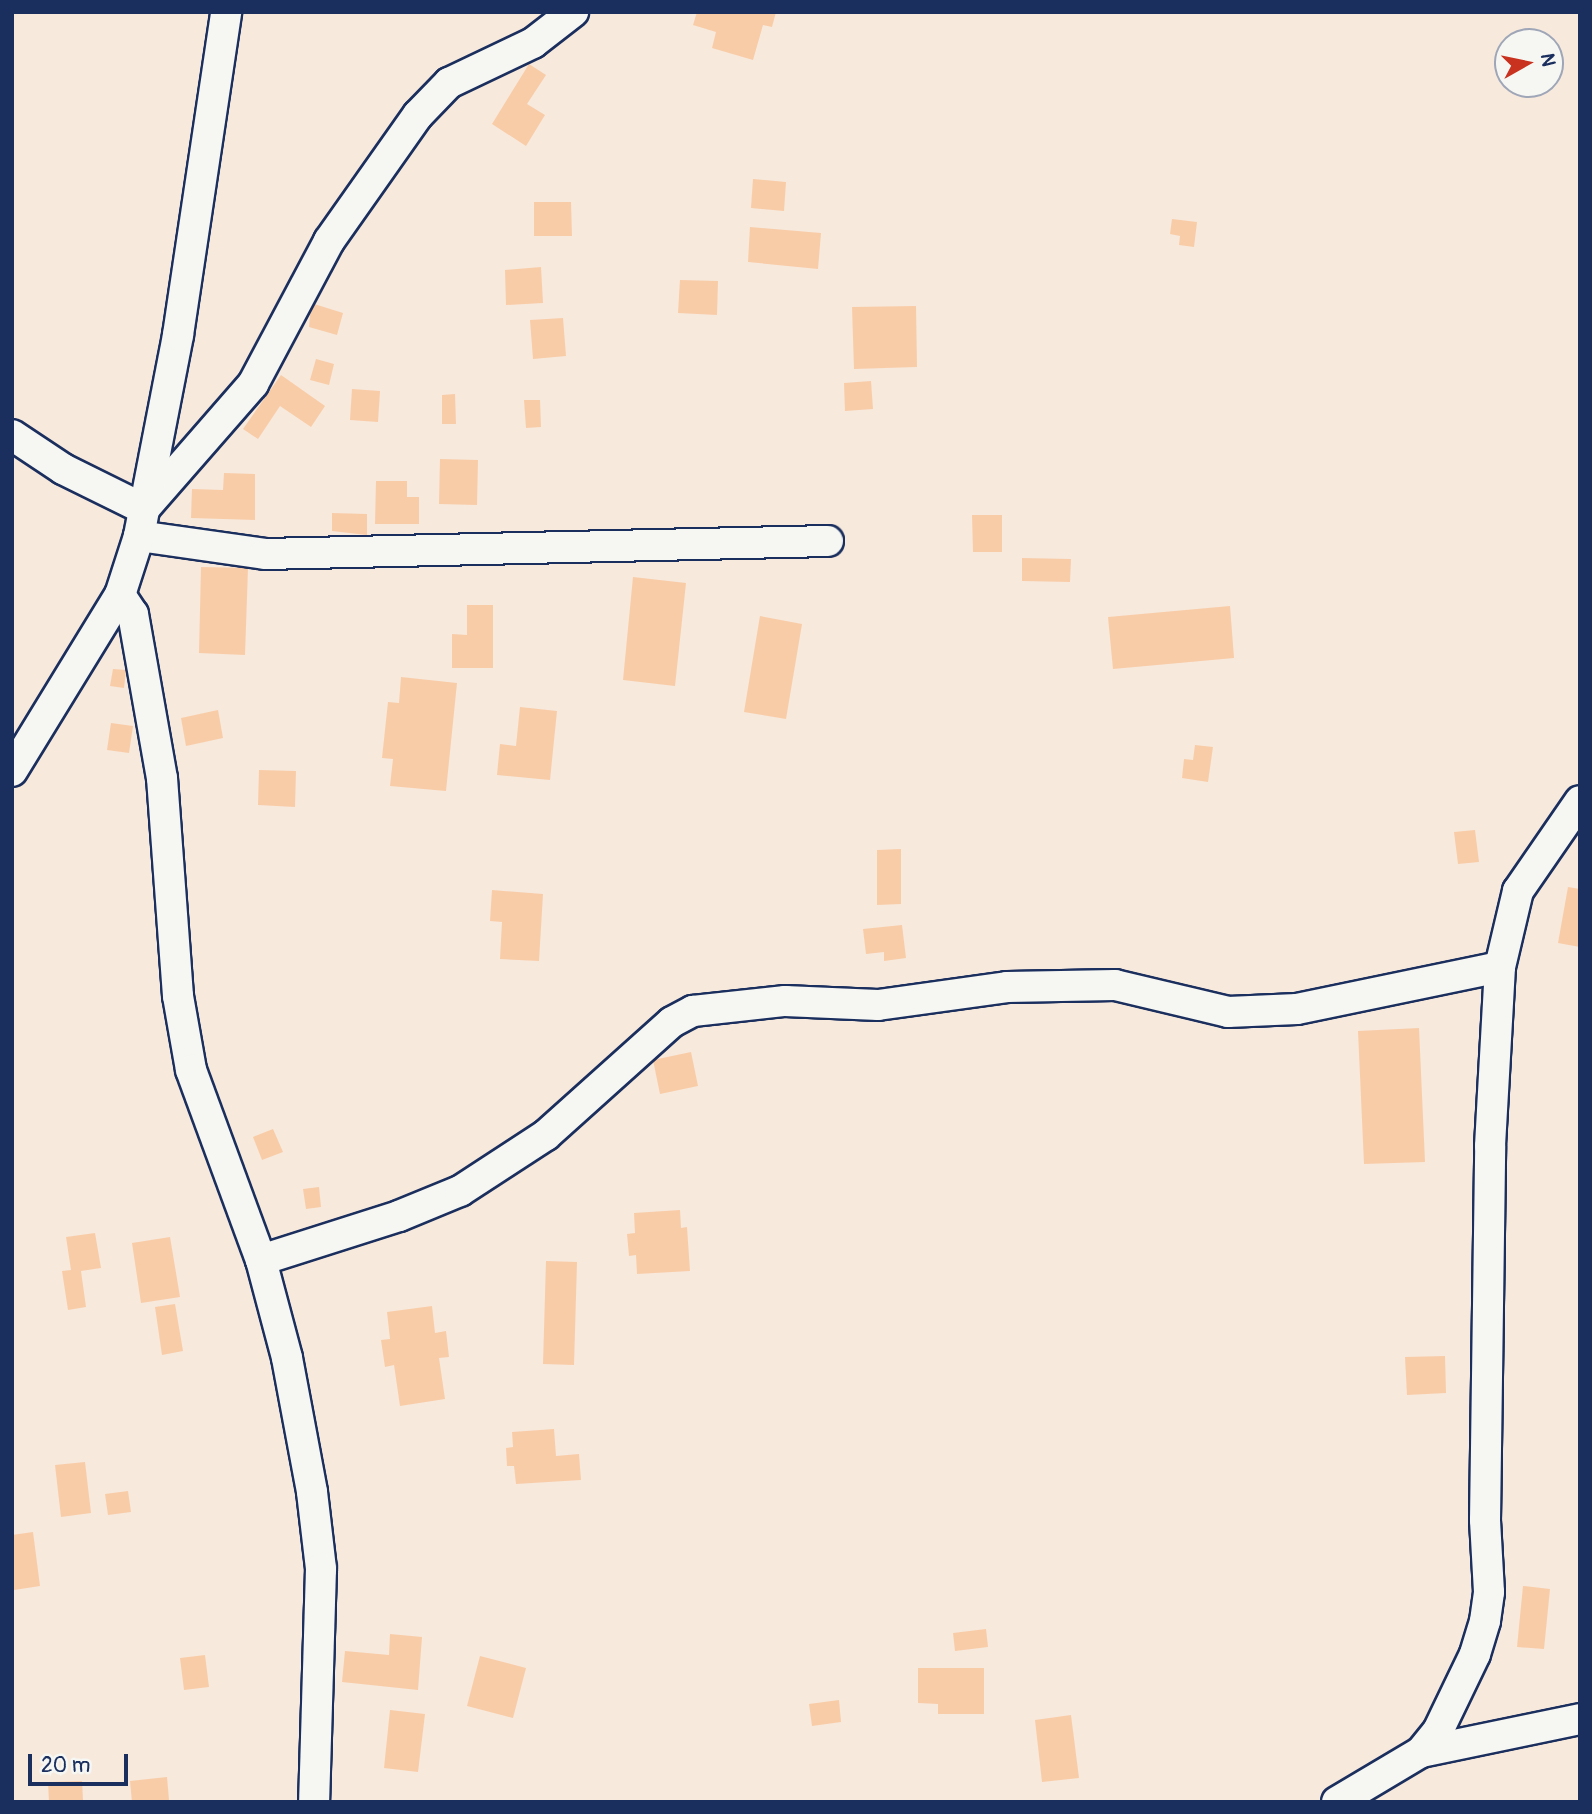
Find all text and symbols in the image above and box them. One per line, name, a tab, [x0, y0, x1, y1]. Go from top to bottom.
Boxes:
north arrow	[1494, 28, 1564, 98]
text: N	[1535, 52, 1561, 68]
scale bar	[32, 1741, 131, 1785]
text: 20 m	[41, 1752, 90, 1779]

